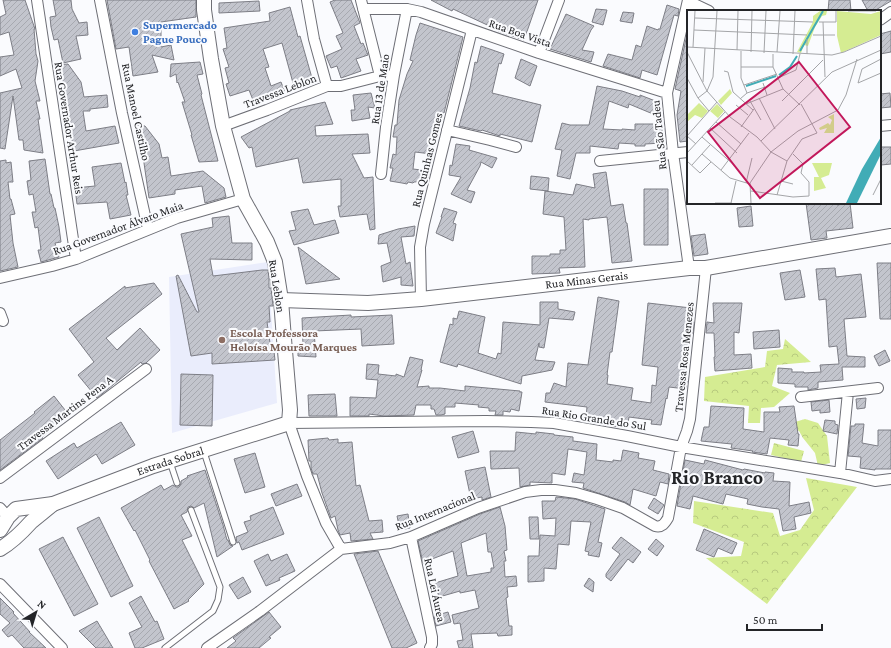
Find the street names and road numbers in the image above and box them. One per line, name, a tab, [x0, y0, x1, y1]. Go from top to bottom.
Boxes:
street label: Rua Boa Vista	[487, 16, 553, 50]
street label: Rua 13 de Maio	[368, 53, 392, 125]
street label: Rua Governador Arthur Reis	[52, 61, 86, 196]
street label: Rua Manoel Castilho	[119, 62, 153, 162]
street label: Travessa Leblon	[242, 70, 319, 111]
street label: Rua São Tadeu	[648, 99, 670, 170]
street label: Rua Quinhas Gomes	[408, 111, 446, 209]
street label: Rua Governador Álvaro Maia	[51, 198, 185, 258]
street label: Rua Leblon	[266, 258, 288, 314]
street label: Rua Minas Gerais	[545, 268, 629, 292]
street label: Travessa Rosa Menezes	[671, 301, 697, 413]
street label: Travessa Martins Pena A	[14, 372, 116, 454]
street label: Rua Rio Grande do Sul	[541, 403, 647, 433]
street label: Estrada Sobral	[135, 443, 205, 478]
street label: Rua Internacional	[393, 489, 477, 533]
street label: Rua Lei Áurea	[421, 557, 449, 624]

